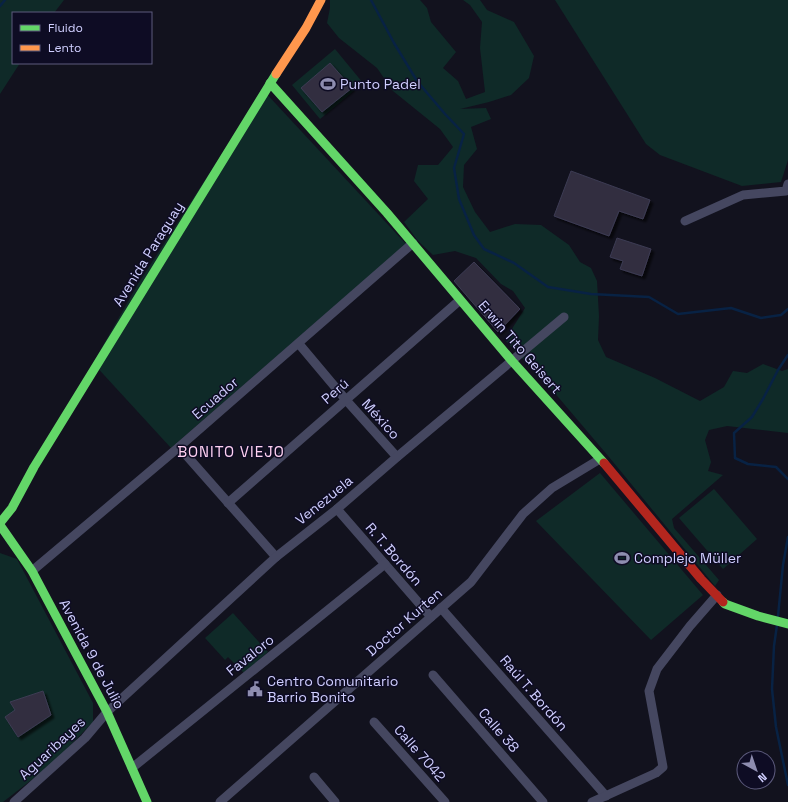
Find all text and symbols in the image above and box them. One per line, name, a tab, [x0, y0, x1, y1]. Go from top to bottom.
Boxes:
legend	[12, 12, 152, 64]
text: Fluido	[48, 20, 83, 36]
text: Lento	[48, 40, 82, 56]
sports icon: Punto Padel	[319, 75, 337, 93]
place label: Punto Padel	[340, 75, 421, 93]
street label: Avenida Paraguay	[109, 198, 187, 310]
street label: Erwin Tito Geisert	[475, 297, 565, 397]
street label: Ecuador	[188, 373, 242, 423]
street label: Perú	[318, 374, 352, 408]
street label: México	[358, 395, 404, 443]
district label: BONITO VIEJO	[177, 442, 285, 461]
street label: Venezuela	[292, 471, 356, 529]
street label: R. T. Bordón	[362, 519, 426, 589]
sports icon: Complejo Müller	[613, 549, 631, 567]
place label: Complejo Müller	[634, 549, 741, 567]
street label: Doctor Kurten	[362, 584, 446, 660]
street label: Avenida 9 de Julio	[55, 596, 129, 712]
street label: Favaloro	[222, 630, 278, 680]
street label: Raúl T. Bordón	[496, 651, 572, 735]
place label: Centro Comunitario Barrio Bonito	[267, 672, 398, 706]
public building icon: Centro Comunitario Barrio Bonito	[246, 680, 264, 698]
street label: Calle 38	[475, 704, 523, 756]
street label: Aguaribayes	[15, 713, 89, 783]
street label: Calle 7042	[390, 721, 450, 785]
north arrow	[736, 750, 776, 790]
text: N	[755, 770, 770, 785]

